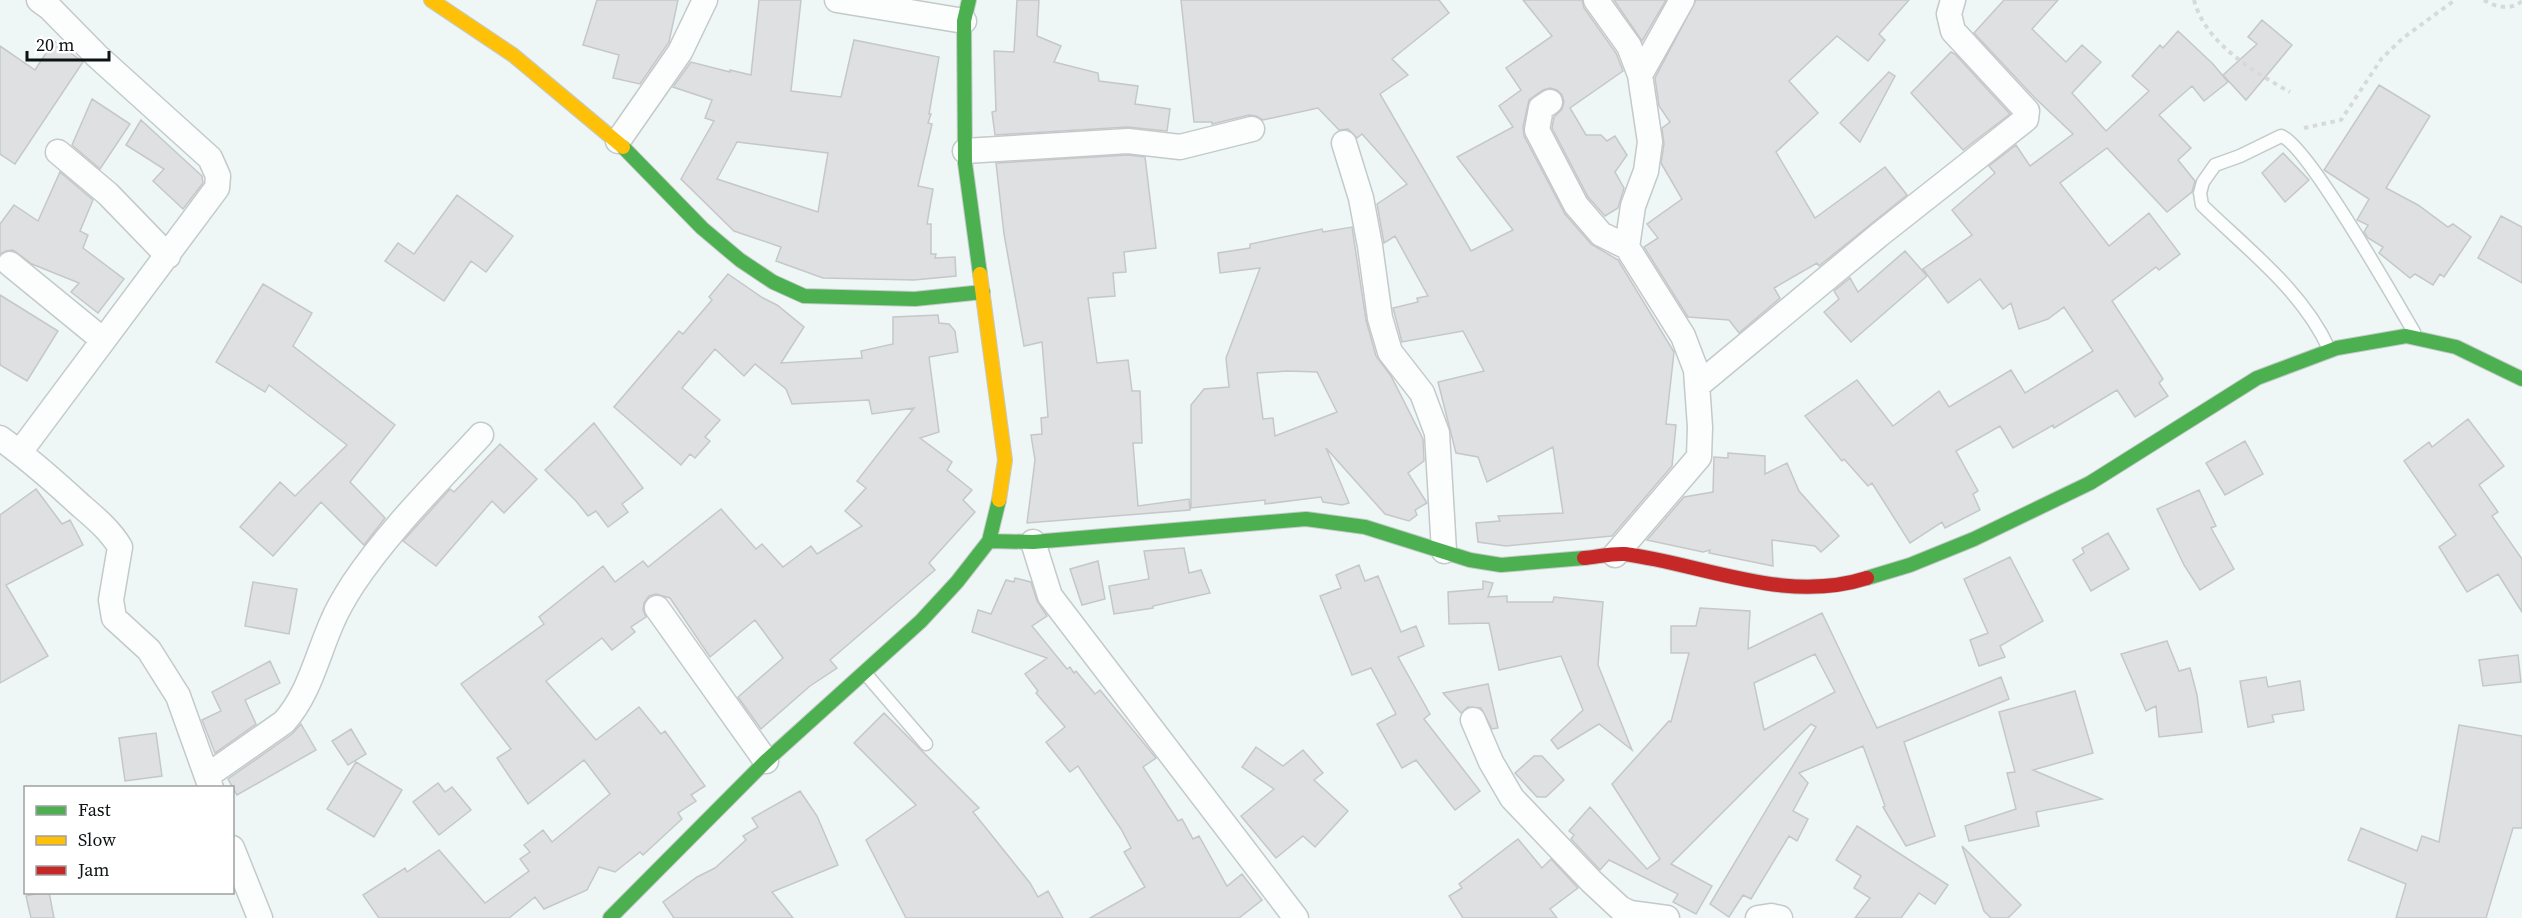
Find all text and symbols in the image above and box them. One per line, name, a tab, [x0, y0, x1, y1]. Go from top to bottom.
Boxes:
scale bar	[27, 24, 110, 62]
text: 20 m	[36, 32, 74, 57]
legend	[24, 786, 234, 894]
text: Fast	[78, 797, 111, 822]
text: Slow	[78, 827, 116, 852]
text: Jam	[77, 857, 110, 882]

